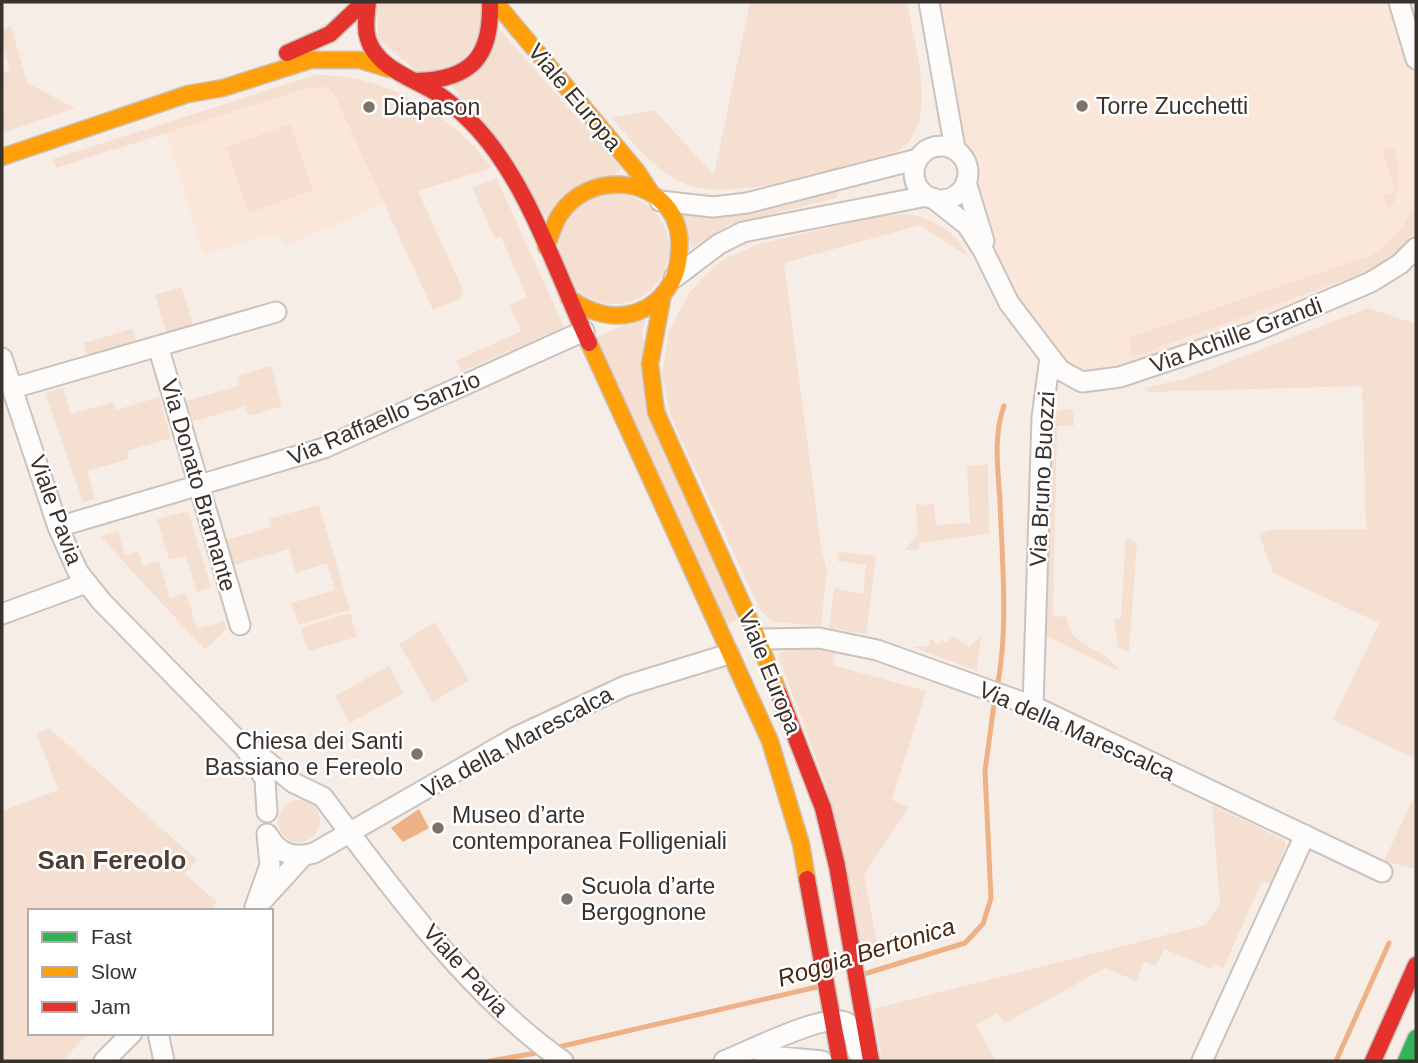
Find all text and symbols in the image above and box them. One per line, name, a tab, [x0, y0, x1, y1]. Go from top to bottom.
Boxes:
street label: Viale Europa	[523, 38, 627, 156]
place label: Torre Zucchetti	[1096, 93, 1248, 119]
place label: Diapason	[383, 94, 480, 120]
marker: Torre Zucchetti	[1074, 98, 1090, 114]
marker: Diapason	[361, 99, 377, 115]
street label: Via Achille Grandi	[1146, 292, 1326, 378]
street label: Via Raffaello Sanzio	[284, 366, 484, 470]
street label: Via Donato Bramante	[156, 376, 242, 594]
street label: Via Bruno Buozzi	[1024, 390, 1060, 568]
street label: Viale Pavia	[24, 452, 88, 569]
street label: Viale Europa	[733, 606, 807, 738]
street label: Via della Marescalca	[975, 676, 1179, 786]
street label: Via della Marescalca	[417, 681, 617, 803]
place label: Chiesa dei Santi Bassiano e Fereolo	[205, 728, 403, 780]
marker: Chiesa dei Santi Bassiano e Fereolo	[409, 746, 425, 762]
place label: Museo d’arte contemporanea Folligeniali	[452, 802, 727, 854]
marker: Museo d’arte contemporanea Folligeniali	[430, 820, 446, 836]
district label: San Fereolo	[38, 845, 186, 875]
place label: Scuola d’arte Bergognone	[581, 873, 715, 925]
marker: Scuola d’arte Bergognone	[559, 891, 575, 907]
legend	[28, 909, 273, 1035]
water label: Roggia Bertonica	[774, 912, 958, 992]
street label: Viale Pavia	[418, 919, 514, 1021]
text: Fast	[91, 925, 132, 948]
text: Slow	[91, 960, 137, 983]
text: Jam	[91, 995, 131, 1018]

